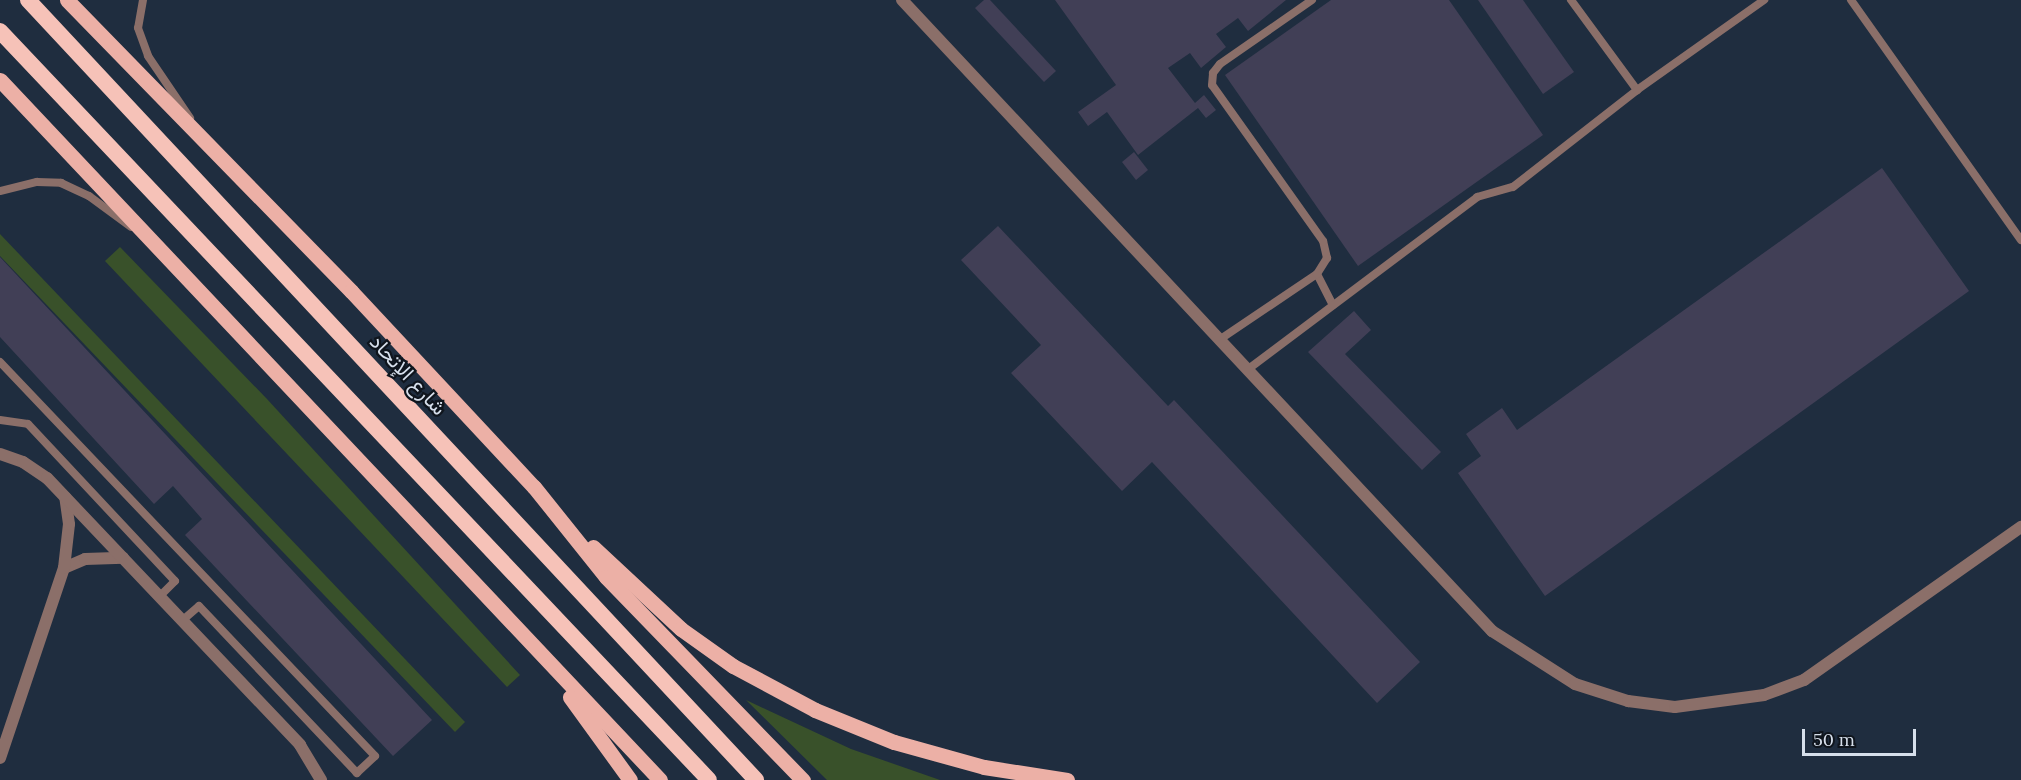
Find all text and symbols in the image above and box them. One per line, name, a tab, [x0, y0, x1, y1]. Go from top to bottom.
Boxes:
street label: شارع الإتحاد	[364, 330, 452, 420]
scale bar	[1805, 717, 1919, 755]
text: 50 m	[1813, 728, 1855, 751]

